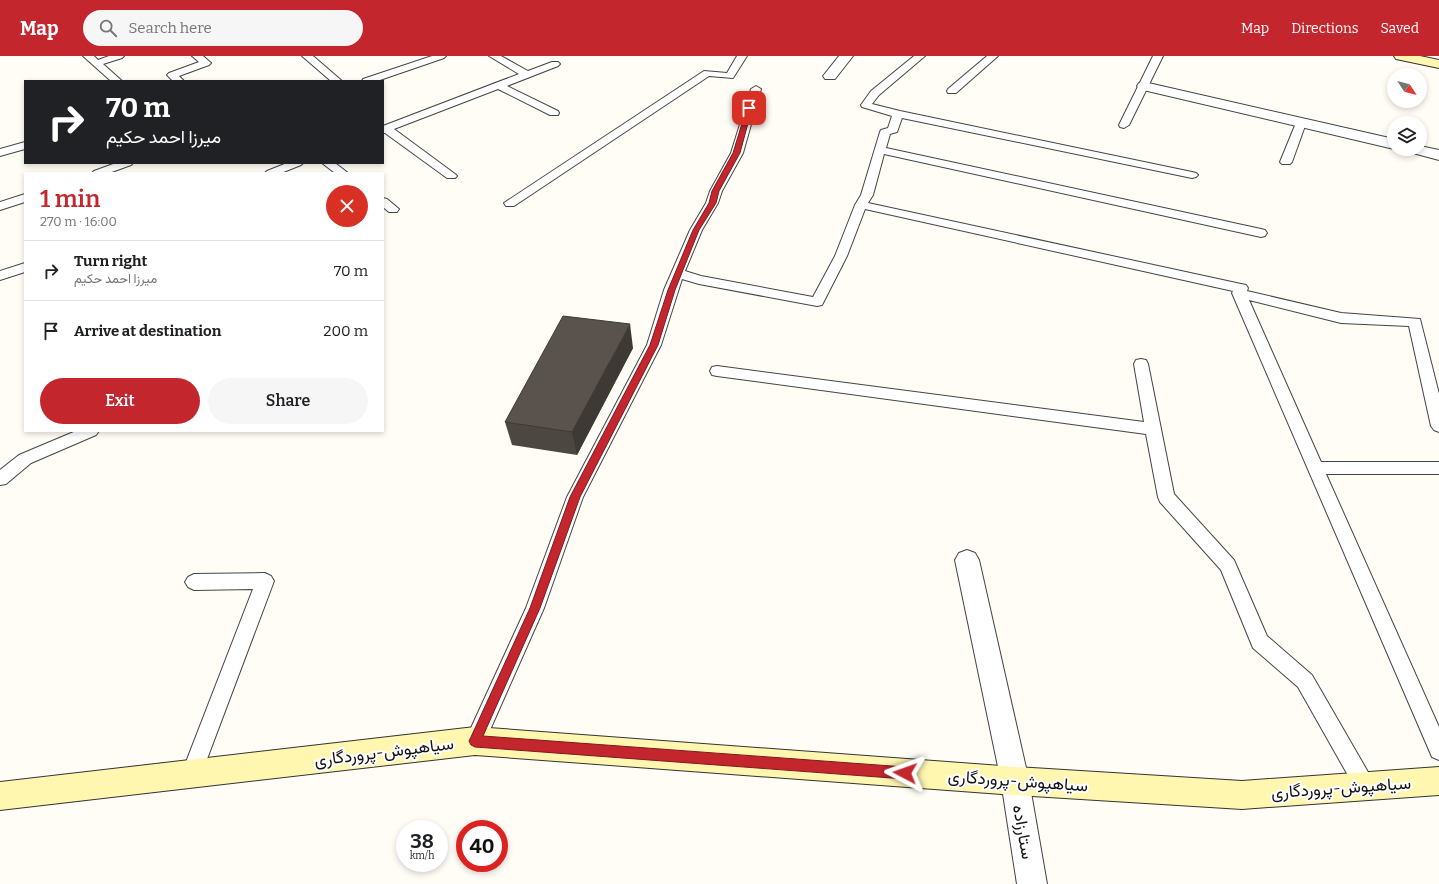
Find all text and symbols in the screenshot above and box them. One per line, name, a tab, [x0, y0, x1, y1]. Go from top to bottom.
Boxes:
search box	[83, 10, 363, 46]
text: Map	[20, 17, 59, 40]
icon: search	[97, 17, 119, 39]
text: Search here	[129, 19, 212, 37]
text: Map	[1241, 20, 1269, 37]
text: Directions	[1291, 20, 1359, 37]
text: Saved	[1381, 20, 1419, 37]
north arrow	[1387, 68, 1427, 108]
map controls	[1387, 68, 1427, 156]
text: 70 m	[106, 91, 170, 124]
pin	[732, 91, 766, 125]
icon: right	[40, 96, 92, 148]
icon: arrive	[738, 97, 760, 119]
button: layers	[1387, 116, 1427, 156]
text: میرزا احمد حکیم	[106, 126, 221, 148]
text: 1 min	[40, 185, 100, 213]
button: close	[326, 185, 368, 227]
text: 270 m · 16:00	[40, 214, 117, 229]
text: Turn right	[74, 252, 147, 270]
icon: right	[40, 260, 62, 282]
text: 70 m	[334, 262, 368, 280]
text: میرزا احمد حکیم	[74, 271, 157, 286]
icon: arrive	[40, 320, 62, 342]
text: Arrive at destination	[74, 322, 221, 340]
text: 200 m	[323, 322, 368, 340]
button: Exit	[40, 378, 200, 424]
button: Share	[208, 378, 368, 424]
street label: سیاهپوش-پروردگاری	[313, 733, 455, 772]
position arrow	[884, 752, 926, 794]
street label: سیاهپوش-پروردگاری	[947, 766, 1089, 797]
street label: سیاهپوش-پروردگاری	[1270, 773, 1412, 804]
street label: ستارزاده	[1008, 803, 1038, 861]
speed limit sign: 40	[456, 820, 508, 872]
text: 38	[410, 829, 434, 853]
text: km/h	[410, 850, 434, 862]

